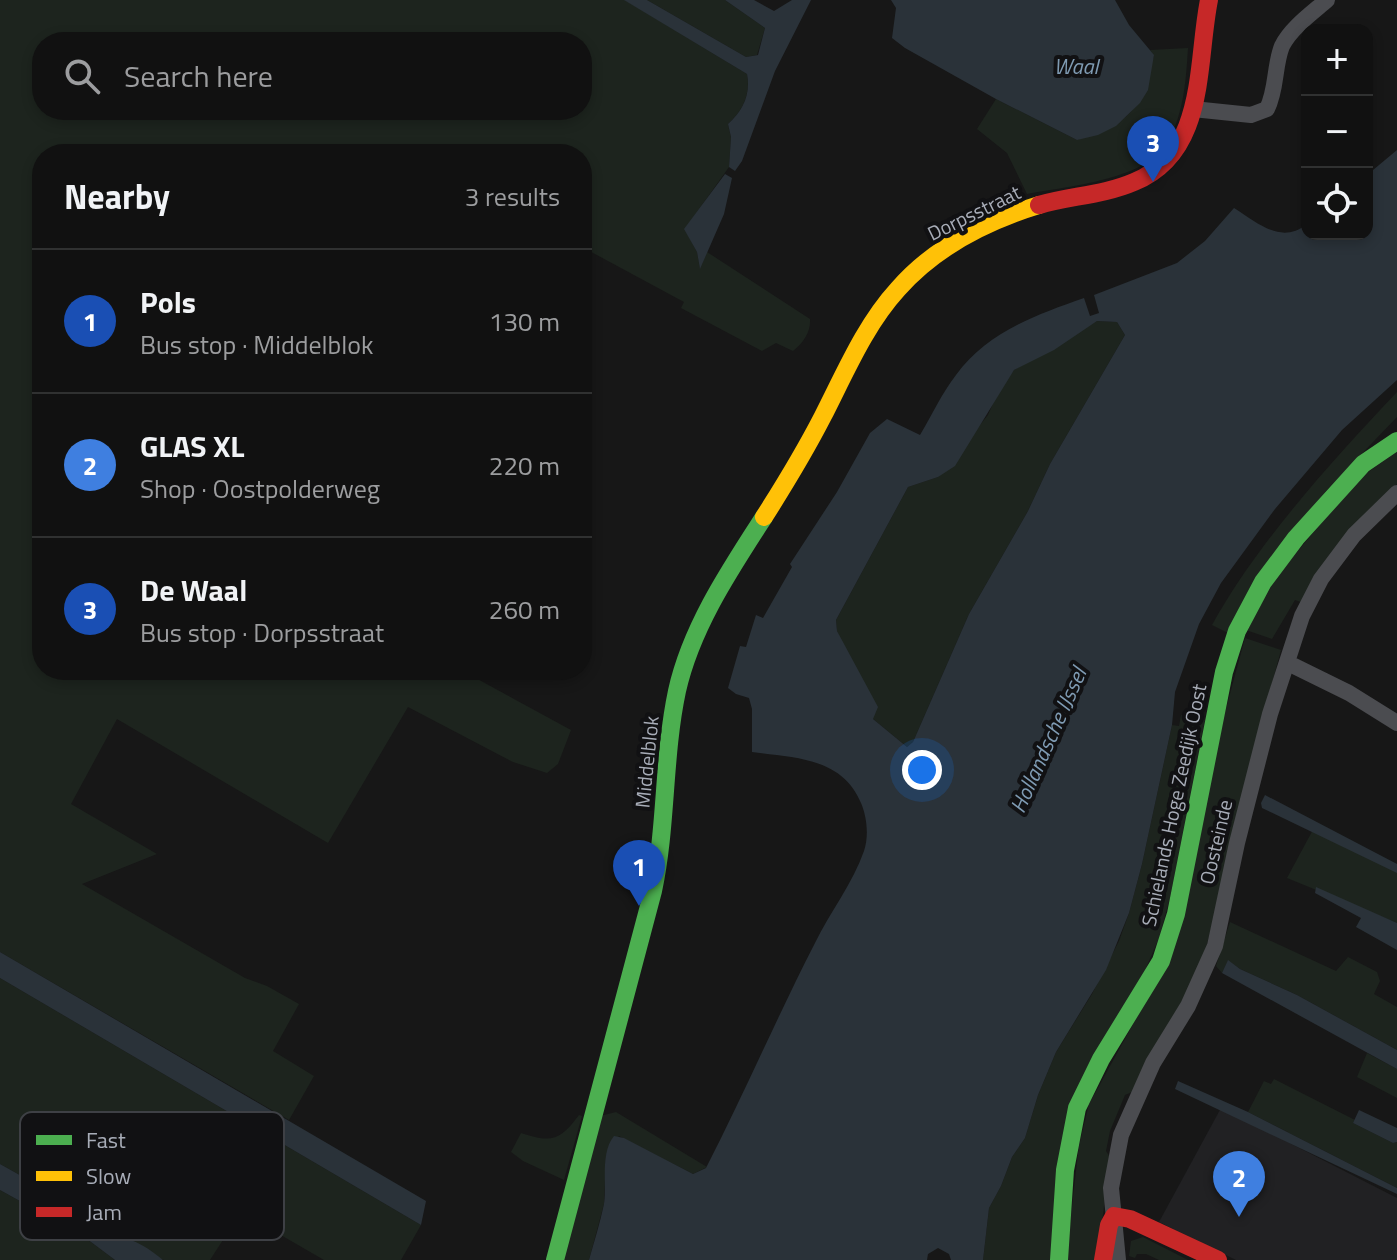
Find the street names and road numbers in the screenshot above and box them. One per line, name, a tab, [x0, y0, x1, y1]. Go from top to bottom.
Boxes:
street label: Dorpsstraat	[922, 177, 1026, 249]
street label: Schielands Hoge Zeedijk Oost	[1133, 681, 1214, 929]
street label: Middelblok	[626, 714, 667, 809]
street label: Oosteinde	[1191, 797, 1240, 887]

